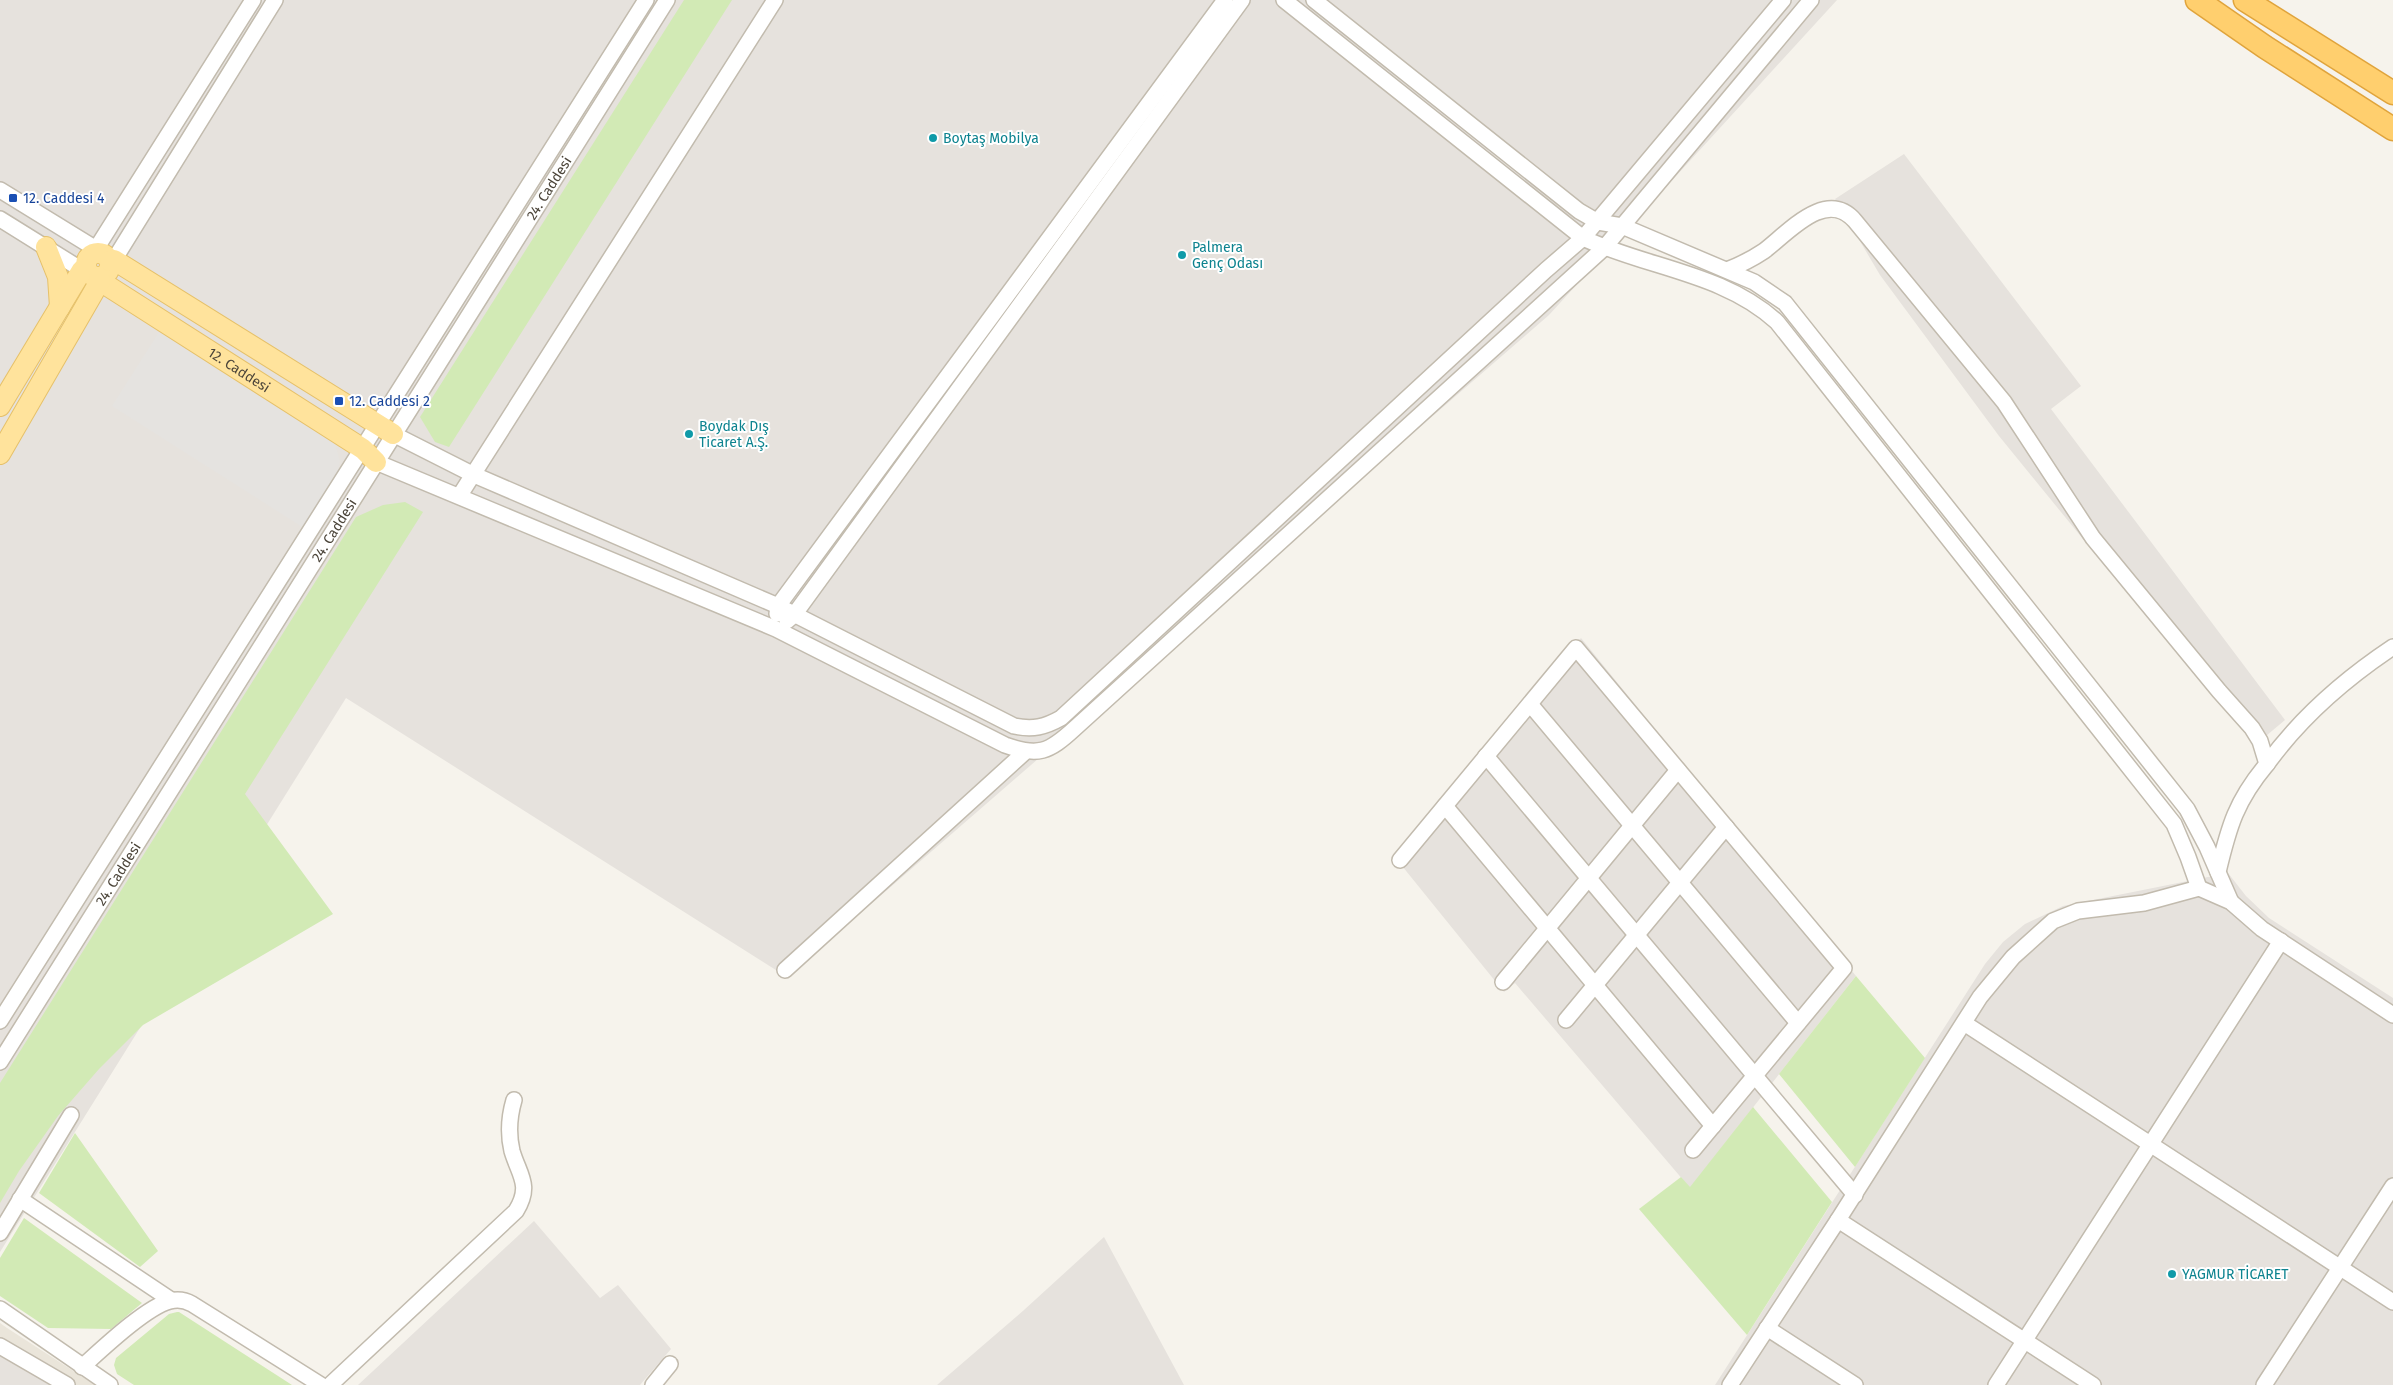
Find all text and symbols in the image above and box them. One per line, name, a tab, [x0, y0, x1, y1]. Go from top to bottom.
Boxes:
place label: Boytaş Mobilya	[943, 130, 1039, 147]
marker: Boytaş Mobilya	[927, 132, 939, 144]
street label: 24. Caddesi	[523, 153, 575, 223]
place label: 12. Caddesi 4	[23, 190, 105, 207]
marker: 12. Caddesi 4	[7, 192, 19, 204]
place label: Palmera Genç Odası	[1192, 239, 1263, 272]
marker: Palmera Genç Odası	[1176, 249, 1188, 261]
street label: 12. Caddesi	[205, 344, 273, 396]
place label: 12. Caddesi 2	[349, 393, 430, 410]
marker: 12. Caddesi 2	[333, 395, 345, 407]
place label: Boydak Dış Ticaret A.Ş.	[699, 418, 769, 451]
marker: Boydak Dış Ticaret A.Ş.	[683, 428, 695, 440]
street label: 24. Caddesi	[308, 495, 360, 565]
street label: 24. Caddesi	[92, 839, 144, 909]
place label: YAGMUR TİCARET	[2182, 1265, 2289, 1283]
marker: YAGMUR TİCARET	[2166, 1268, 2178, 1280]

